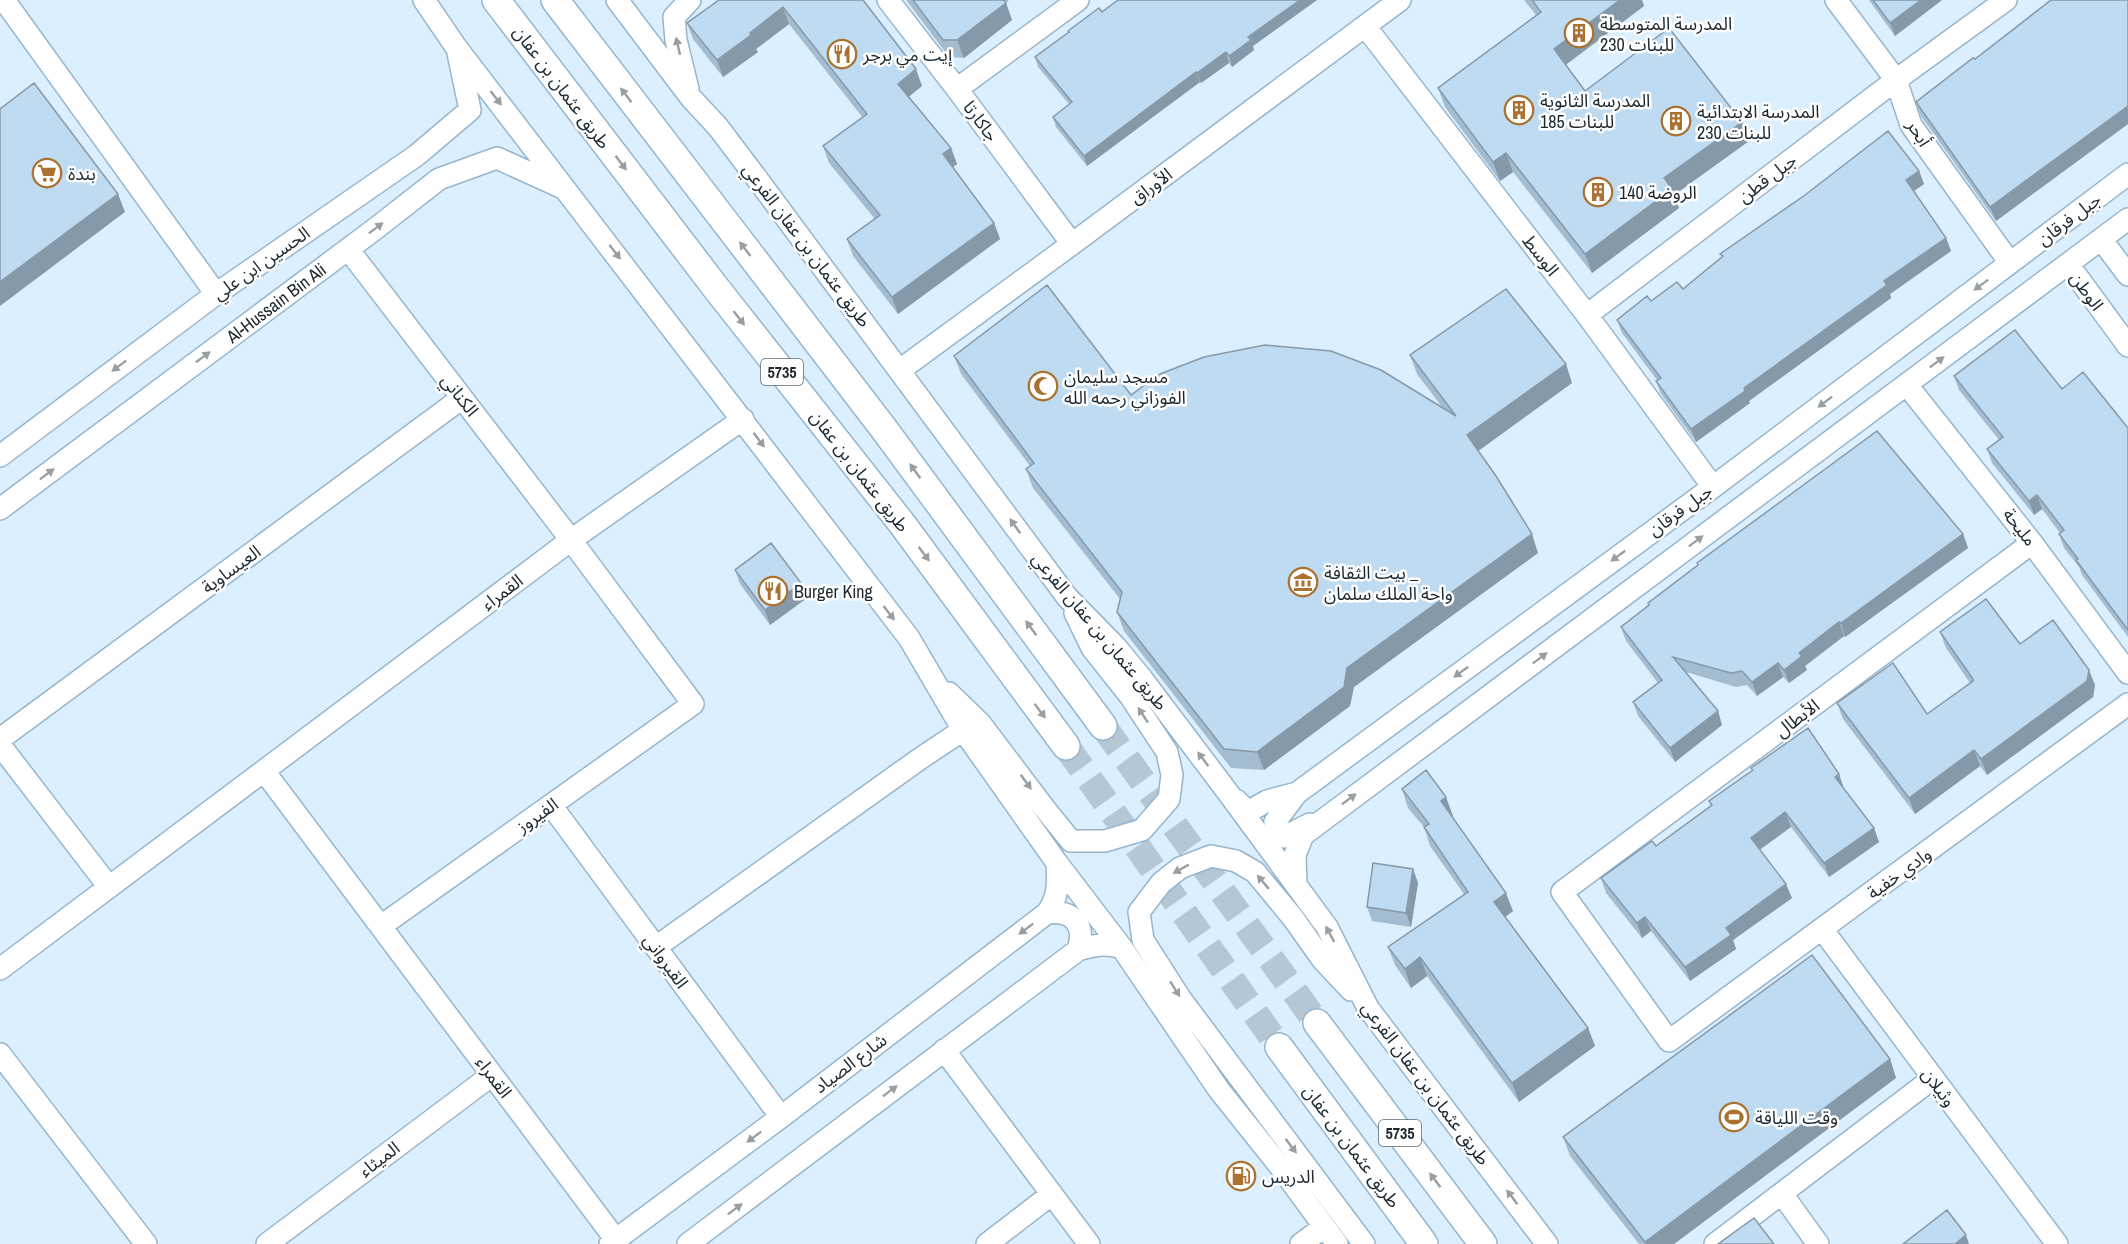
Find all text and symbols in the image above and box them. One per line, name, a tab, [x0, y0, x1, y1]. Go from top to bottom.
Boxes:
place label: المدرسة المتوسطة 230 للبنات	[1600, 11, 1732, 57]
building icon: المدرسة المتوسطة 230 للبنات	[1563, 17, 1595, 49]
street label: طريق عثمان بن عفان	[507, 20, 617, 154]
one-way arrow	[673, 37, 682, 56]
restaurant icon: إيت مي برجر	[826, 38, 858, 70]
place label: إيت مي برجر	[862, 42, 952, 68]
one-way arrow	[620, 87, 633, 103]
place label: المدرسة الثانوية 185 للبنات	[1540, 88, 1650, 134]
one-way arrow	[489, 90, 501, 105]
building icon: المدرسة الثانوية 185 للبنات	[1503, 94, 1535, 126]
street label: جاكارتا	[957, 95, 1005, 147]
place label: المدرسة الابتدائية 230 للبنات	[1697, 99, 1819, 145]
building icon: المدرسة الابتدائية 230 للبنات	[1660, 105, 1692, 137]
street label: أبحر	[1901, 114, 1937, 151]
street label: جبل قطن	[1732, 148, 1802, 208]
one-way arrow	[614, 156, 626, 171]
supermarket icon: بندة	[31, 157, 63, 189]
street label: طريق عثمان بن عفان الفرعي	[736, 158, 877, 333]
place label: بندة	[68, 161, 96, 186]
street label: الأوراق	[1125, 162, 1177, 210]
building icon: الروضة 140	[1582, 176, 1614, 208]
place label: الروضة 140	[1619, 180, 1697, 205]
street label: جبل فرقان	[2032, 187, 2106, 251]
street label: الحسين ابن علي	[207, 220, 315, 307]
one-way arrow	[368, 222, 384, 235]
street label: الوسط	[1517, 229, 1565, 281]
one-way arrow	[740, 242, 752, 257]
one-way arrow	[609, 244, 621, 260]
street label: Al-Hussain Bin Ali	[220, 257, 331, 349]
street label: الوطن	[2064, 266, 2110, 316]
one-way arrow	[1973, 279, 1989, 291]
one-way arrow	[733, 310, 746, 326]
one-way arrow	[196, 352, 211, 364]
one-way arrow	[1929, 356, 1945, 369]
road number: 5735	[761, 359, 803, 385]
one-way arrow	[112, 360, 128, 372]
place label: مسجد سليمان الفوزاني رحمه الله	[1064, 364, 1186, 411]
street label: الكناني	[435, 369, 485, 422]
mosque icon: مسجد سليمان الفوزاني رحمه الله	[1027, 370, 1059, 402]
one-way arrow	[1817, 396, 1833, 408]
street label: طريق عثمان بن عفان	[805, 405, 915, 537]
one-way arrow	[753, 432, 765, 448]
one-way arrow	[909, 463, 921, 479]
one-way arrow	[38, 468, 54, 480]
street label: جبل فرقان	[1643, 478, 1717, 542]
street label: مليحة	[1997, 503, 2043, 551]
one-way arrow	[1009, 519, 1021, 535]
one-way arrow	[1689, 536, 1704, 548]
street label: العيساوية	[196, 539, 266, 599]
one-way arrow	[918, 547, 930, 562]
street label: طريق عثمان بن عفان الفرعي	[1025, 547, 1174, 716]
one-way arrow	[1610, 550, 1626, 563]
place label: بيت الثقافة _ واحة الملك سلمان	[1324, 560, 1453, 606]
museum icon: بيت الثقافة _ واحة الملك سلمان	[1287, 566, 1319, 598]
street label: القمراء	[476, 568, 528, 616]
restaurant icon: Burger King	[757, 575, 789, 607]
place label: Burger King	[794, 579, 874, 604]
one-way arrow	[883, 605, 895, 620]
one-way arrow	[1025, 620, 1037, 635]
one-way arrow	[1532, 652, 1547, 664]
one-way arrow	[1453, 666, 1469, 678]
street label: الأبطال	[1769, 693, 1825, 743]
one-way arrow	[1034, 703, 1046, 718]
one-way arrow	[1137, 708, 1149, 724]
one-way arrow	[1197, 752, 1209, 768]
one-way arrow	[1020, 774, 1032, 790]
street label: الفيروز	[510, 791, 563, 839]
one-way arrow	[1341, 793, 1357, 805]
street label: وادي خفية	[1862, 841, 1937, 906]
one-way arrow	[1172, 864, 1189, 874]
one-way arrow	[1257, 874, 1270, 890]
one-way arrow	[1018, 923, 1034, 935]
one-way arrow	[1325, 925, 1335, 942]
street label: القيرواني	[637, 929, 694, 994]
one-way arrow	[1169, 981, 1180, 998]
street label: طريق عثمان بن عفان الفرعي	[1355, 996, 1496, 1171]
street label: شارع الصياد	[808, 1027, 893, 1100]
street label: القمراء	[470, 1051, 518, 1103]
street label: وثيلان	[1916, 1062, 1962, 1112]
street label: طريق عثمان بن عفان	[1297, 1079, 1407, 1213]
one-way arrow	[882, 1085, 898, 1097]
sports icon: وقت اللياقة	[1718, 1101, 1750, 1133]
place label: وقت اللياقة	[1755, 1105, 1838, 1130]
road number: 5735	[1379, 1120, 1421, 1146]
one-way arrow	[747, 1130, 762, 1142]
street label: الميثاء	[353, 1135, 405, 1183]
one-way arrow	[1284, 1138, 1297, 1154]
fuel station icon: الدريس	[1225, 1160, 1257, 1192]
place label: الدريس	[1262, 1164, 1315, 1189]
one-way arrow	[1429, 1173, 1441, 1189]
one-way arrow	[1506, 1190, 1518, 1205]
one-way arrow	[727, 1203, 742, 1215]

